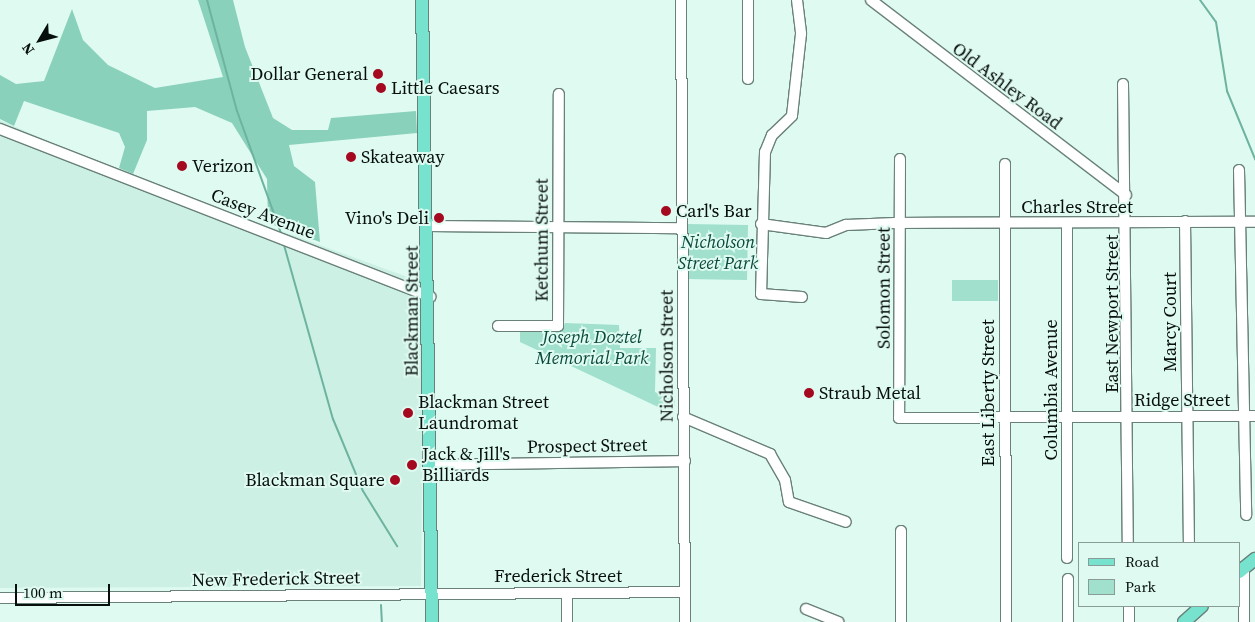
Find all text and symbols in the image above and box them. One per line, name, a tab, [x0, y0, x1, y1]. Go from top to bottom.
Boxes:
north arrow	[15, 15, 65, 65]
street label: Old Ashley Road	[948, 38, 1066, 134]
text: N	[17, 39, 39, 59]
place label: Dollar General	[251, 63, 368, 85]
marker: Dollar General	[372, 68, 384, 80]
place label: Little Caesars	[391, 77, 500, 99]
marker: Little Caesars	[375, 82, 387, 94]
place label: Skateaway	[361, 146, 444, 168]
marker: Skateaway	[345, 151, 357, 163]
place label: Verizon	[192, 155, 254, 177]
marker: Verizon	[176, 160, 188, 172]
street label: Ketchum Street	[531, 178, 553, 302]
street label: Casey Avenue	[208, 184, 318, 244]
street label: Charles Street	[1021, 196, 1133, 218]
place label: Carl's Bar	[676, 200, 752, 222]
marker: Carl's Bar	[660, 205, 672, 217]
place label: Vino's Deli	[345, 207, 429, 229]
marker: Vino's Deli	[433, 212, 445, 224]
street label: Solomon Street	[873, 227, 895, 349]
park label: Nicholson Street Park	[678, 232, 758, 274]
street label: East Newport Street	[1101, 235, 1123, 393]
street label: Blackman Street	[401, 246, 423, 376]
street label: Marcy Court	[1159, 272, 1181, 372]
street label: Nicholson Street	[656, 290, 678, 422]
street label: East Liberty Street	[977, 319, 999, 467]
street label: Columbia Avenue	[1040, 319, 1062, 461]
park label: Joseph Doztel Memorial Park	[536, 327, 648, 369]
place label: Straub Metal	[819, 382, 921, 404]
marker: Straub Metal	[803, 387, 815, 399]
street label: Ridge Street	[1134, 389, 1230, 411]
place label: Blackman Street Laundromat	[418, 392, 549, 434]
marker: Blackman Street Laundromat	[402, 407, 414, 419]
street label: Prospect Street	[527, 434, 647, 458]
place label: Jack & Jill's Billiards	[422, 444, 510, 486]
marker: Jack & Jill's Billiards	[406, 459, 418, 471]
place label: Blackman Square	[245, 469, 385, 491]
marker: Blackman Square	[389, 474, 401, 486]
legend	[1078, 542, 1240, 607]
text: Road	[1125, 551, 1159, 572]
street label: Frederick Street	[494, 565, 622, 587]
street label: New Frederick Street	[192, 567, 360, 591]
scale bar	[18, 574, 112, 606]
text: Park	[1125, 576, 1156, 597]
text: 100 m	[23, 582, 63, 603]

